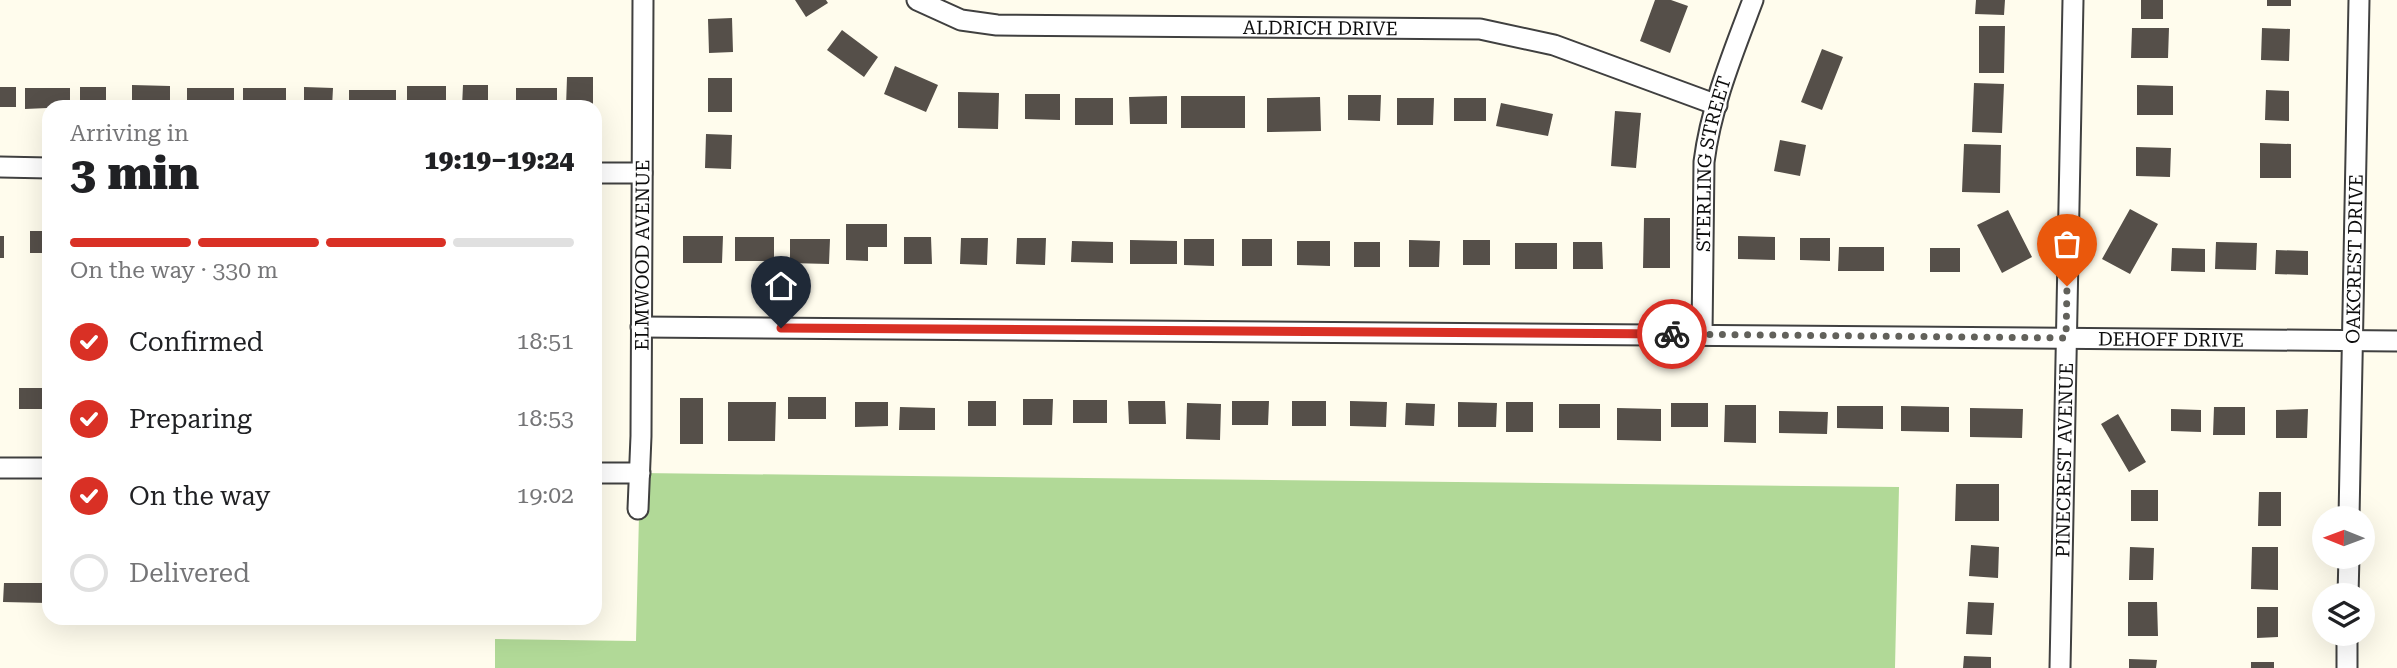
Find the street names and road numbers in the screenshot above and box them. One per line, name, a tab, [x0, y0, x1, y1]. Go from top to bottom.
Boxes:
street label: ALDRICH DRIVE	[1243, 16, 1398, 40]
street label: STERLING STREET	[1692, 73, 1736, 252]
street label: ELMWOOD AVENUE	[630, 159, 654, 351]
street label: OAKCREST DRIVE	[2341, 174, 2368, 344]
street label: DEHOFF DRIVE	[2098, 328, 2244, 352]
street label: PINECREST AVENUE	[2051, 362, 2078, 558]

